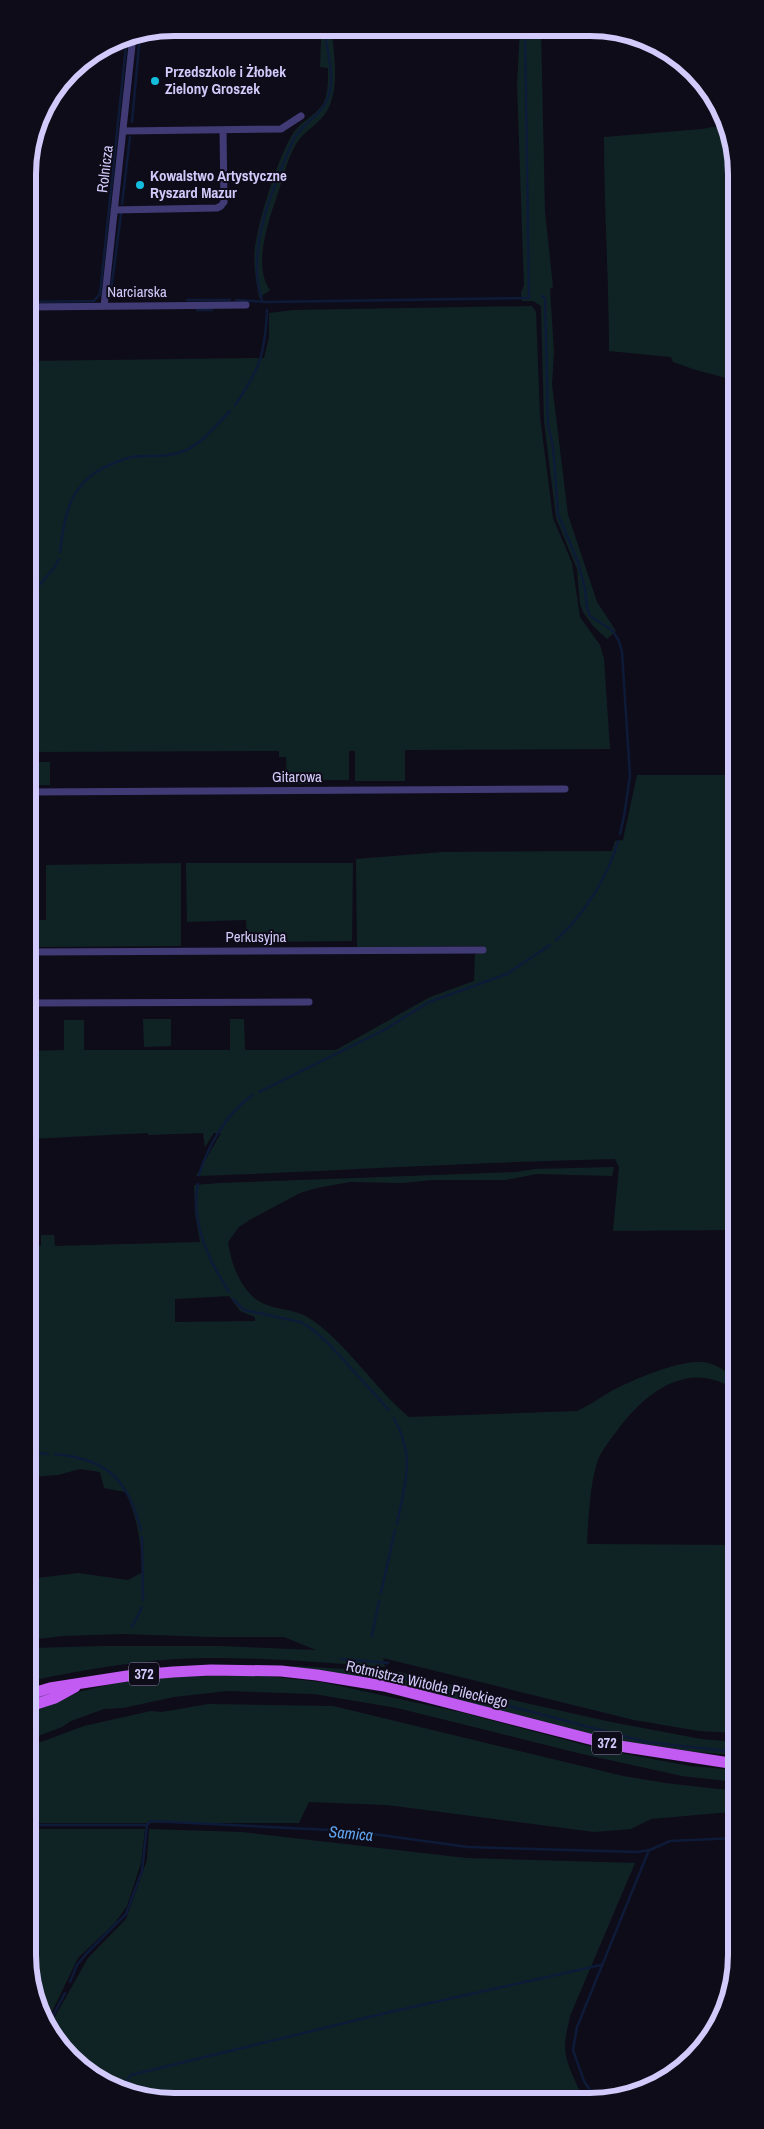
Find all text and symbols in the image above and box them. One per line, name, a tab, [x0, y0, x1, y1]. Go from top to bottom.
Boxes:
place label: Przedszkole i Żłobek Zielony Groszek	[165, 61, 286, 99]
marker: Przedszkole i Żłobek Zielony Groszek	[149, 75, 161, 87]
street label: Rolnicza	[91, 144, 118, 194]
place label: Kowalstwo Artystyczne Ryszard Mazur	[150, 165, 287, 203]
marker: Kowalstwo Artystyczne Ryszard Mazur	[134, 179, 146, 191]
street label: Narciarska	[107, 281, 167, 302]
street label: Gitarowa	[272, 766, 322, 787]
street label: Perkusyjna	[226, 926, 287, 947]
street label: Rotmistrza Witolda Pileckiego	[344, 1655, 510, 1712]
road number: 372	[129, 1662, 159, 1686]
road number: 372	[592, 1732, 622, 1755]
water label: Samica	[328, 1820, 374, 1846]

